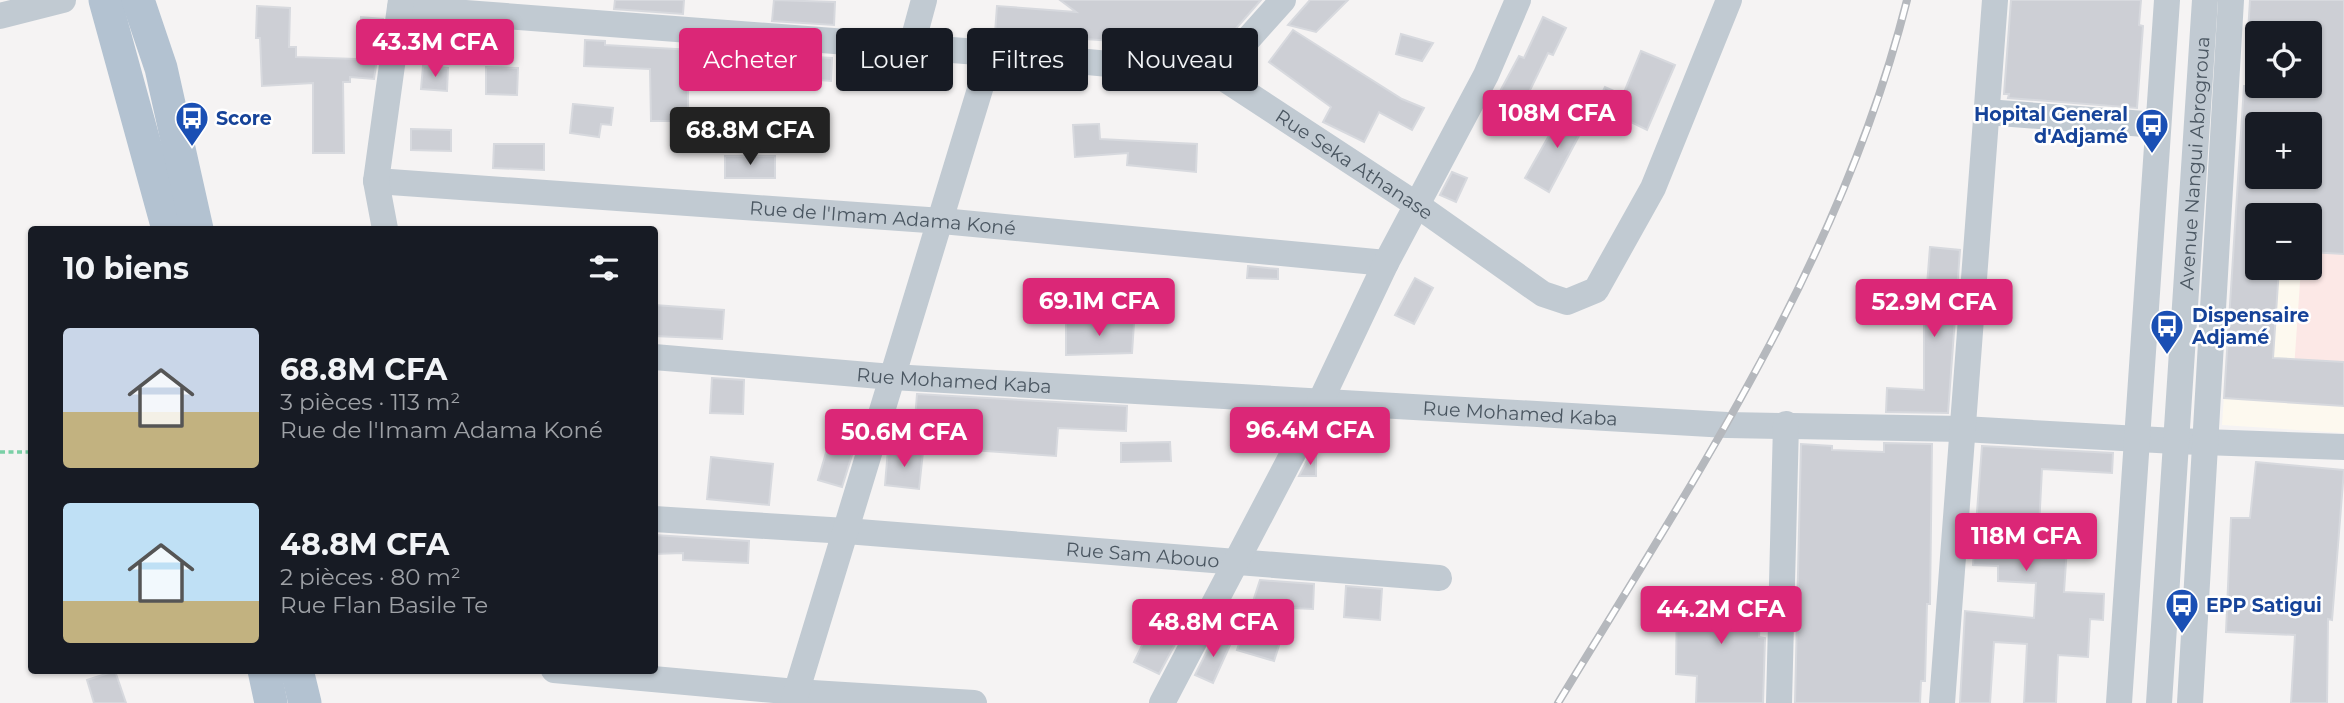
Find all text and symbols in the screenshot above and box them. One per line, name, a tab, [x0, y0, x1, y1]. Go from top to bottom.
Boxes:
pin: 43.3M CFA	[355, 20, 515, 79]
map controls	[2245, 21, 2322, 280]
button: locate	[2245, 21, 2322, 98]
text: 43.3M CFA	[372, 28, 498, 56]
chip: Acheter	[679, 28, 822, 91]
chip: Louer	[836, 28, 953, 91]
chip: Filtres	[967, 28, 1088, 91]
chip: Nouveau	[1102, 28, 1258, 91]
street label: Avenue Nangui Abrogroua	[2175, 36, 2215, 291]
pin: 108M CFA	[1485, 90, 1629, 150]
bus stop icon: Score	[173, 99, 211, 148]
text: 108M CFA	[1499, 99, 1615, 127]
place label: Hopital General d'Adjamé	[1974, 103, 2128, 148]
street label: Rue Seka Athanase	[1271, 104, 1437, 225]
bus stop icon: Hopital General d'Adjamé	[2133, 106, 2171, 155]
place label: Score	[216, 107, 272, 130]
pin: 68.8M CFA	[670, 108, 830, 167]
button: +	[2245, 112, 2322, 189]
text: 68.8M CFA	[686, 116, 814, 144]
street label: Rue de l'Imam Adama Koné	[749, 196, 1017, 240]
button: −	[2245, 203, 2322, 280]
icon: filters	[585, 249, 623, 287]
text: 10 biens	[63, 250, 189, 287]
pin: 69.1M CFA	[1019, 278, 1179, 338]
pin: 52.9M CFA	[1854, 280, 2014, 339]
text: 69.1M CFA	[1039, 287, 1159, 315]
text: 52.9M CFA	[1872, 288, 1996, 316]
place label: Dispensaire Adjamé	[2191, 304, 2309, 349]
bus stop icon: Dispensaire Adjamé	[2148, 307, 2186, 356]
text: 68.8M CFA	[280, 351, 447, 388]
icon: home	[119, 356, 203, 440]
street label: Rue Mohamed Kaba	[856, 363, 1052, 398]
text: 3 pièces · 113 m²	[280, 388, 460, 416]
street label: Rue Mohamed Kaba	[1422, 397, 1618, 431]
pin: 96.4M CFA	[1230, 407, 1390, 467]
pin: 50.6M CFA	[824, 410, 984, 469]
text: Rue de l'Imam Adama Koné	[280, 416, 603, 444]
text: 96.4M CFA	[1246, 416, 1374, 444]
text: 50.6M CFA	[841, 418, 967, 446]
pin: 118M CFA	[1954, 514, 2098, 573]
text: 118M CFA	[1971, 522, 2081, 550]
text: 48.8M CFA	[280, 526, 449, 563]
icon: home	[119, 531, 203, 615]
street label: Rue Sam Abouo	[1065, 537, 1221, 573]
text: 2 pièces · 80 m²	[280, 563, 461, 591]
pin: 44.2M CFA	[1641, 586, 1801, 646]
bus stop icon: EPP Satigui	[2163, 586, 2201, 635]
text: Rue Flan Basile Te	[280, 591, 488, 619]
place label: EPP Satigui	[2206, 594, 2322, 617]
text: 44.2M CFA	[1657, 595, 1785, 623]
pin: 48.8M CFA	[1133, 600, 1293, 659]
text: 48.8M CFA	[1148, 608, 1278, 636]

